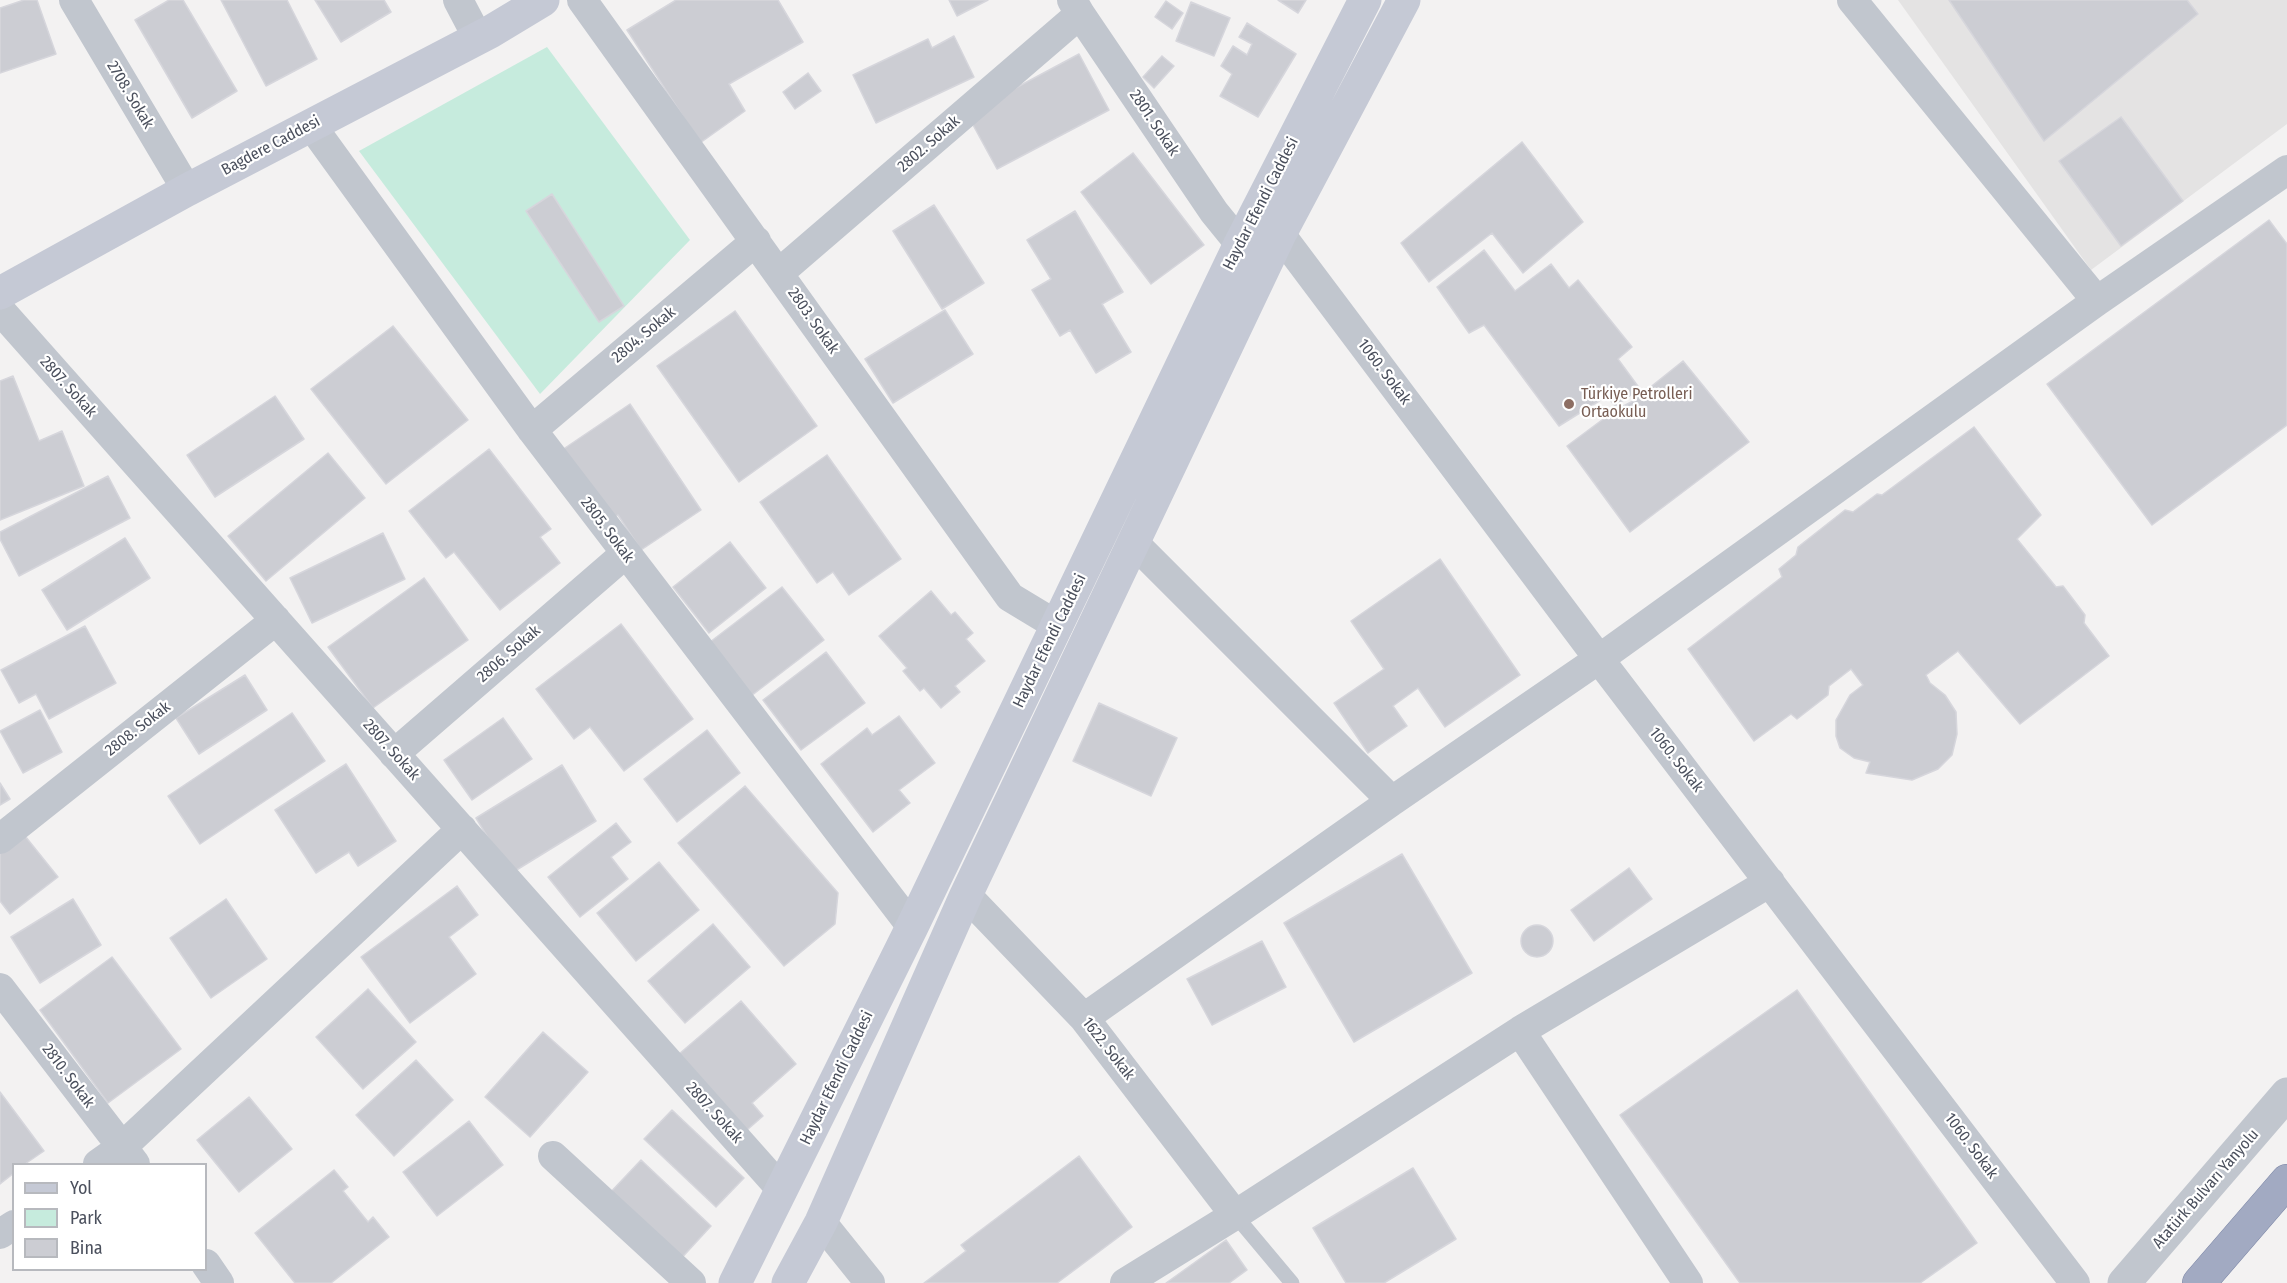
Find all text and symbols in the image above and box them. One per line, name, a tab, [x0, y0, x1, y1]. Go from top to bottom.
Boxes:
street label: 2708. Sokak	[102, 58, 158, 132]
street label: 2801. Sokak	[1125, 86, 1183, 160]
street label: Bagdere Caddesi	[219, 112, 323, 180]
street label: 2802. Sokak	[894, 112, 964, 176]
street label: Haydar Efendi Caddesi	[1219, 134, 1303, 274]
street label: 2803. Sokak	[783, 284, 843, 358]
street label: 2804. Sokak	[608, 303, 680, 367]
street label: 1060. Sokak	[1353, 336, 1415, 408]
street label: 2807. Sokak	[36, 352, 100, 422]
place label: Türkiye Petrolleri Ortaokulu	[1581, 385, 1692, 423]
marker: Türkiye Petrolleri Ortaokulu	[1562, 397, 1576, 411]
street label: 2805. Sokak	[576, 494, 638, 566]
street label: Haydar Efendi Caddesi	[1009, 571, 1091, 711]
street label: 2806. Sokak	[474, 621, 544, 687]
street label: 2808. Sokak	[102, 698, 174, 760]
street label: 2807. Sokak	[359, 715, 423, 785]
street label: 1060. Sokak	[1645, 724, 1707, 796]
street label: Haydar Efendi Caddesi	[796, 1008, 878, 1148]
street label: 1622. Sokak	[1078, 1014, 1138, 1084]
street label: 2810. Sokak	[38, 1040, 98, 1112]
street label: 2807. Sokak	[682, 1078, 746, 1148]
street label: 1060. Sokak	[1940, 1110, 2002, 1182]
street label: Atatürk Bulvarı Yanyolu	[2149, 1125, 2263, 1253]
legend	[12, 1163, 207, 1271]
text: Yol	[70, 1177, 92, 1199]
text: Park	[70, 1207, 102, 1229]
text: Bina	[70, 1237, 103, 1259]

